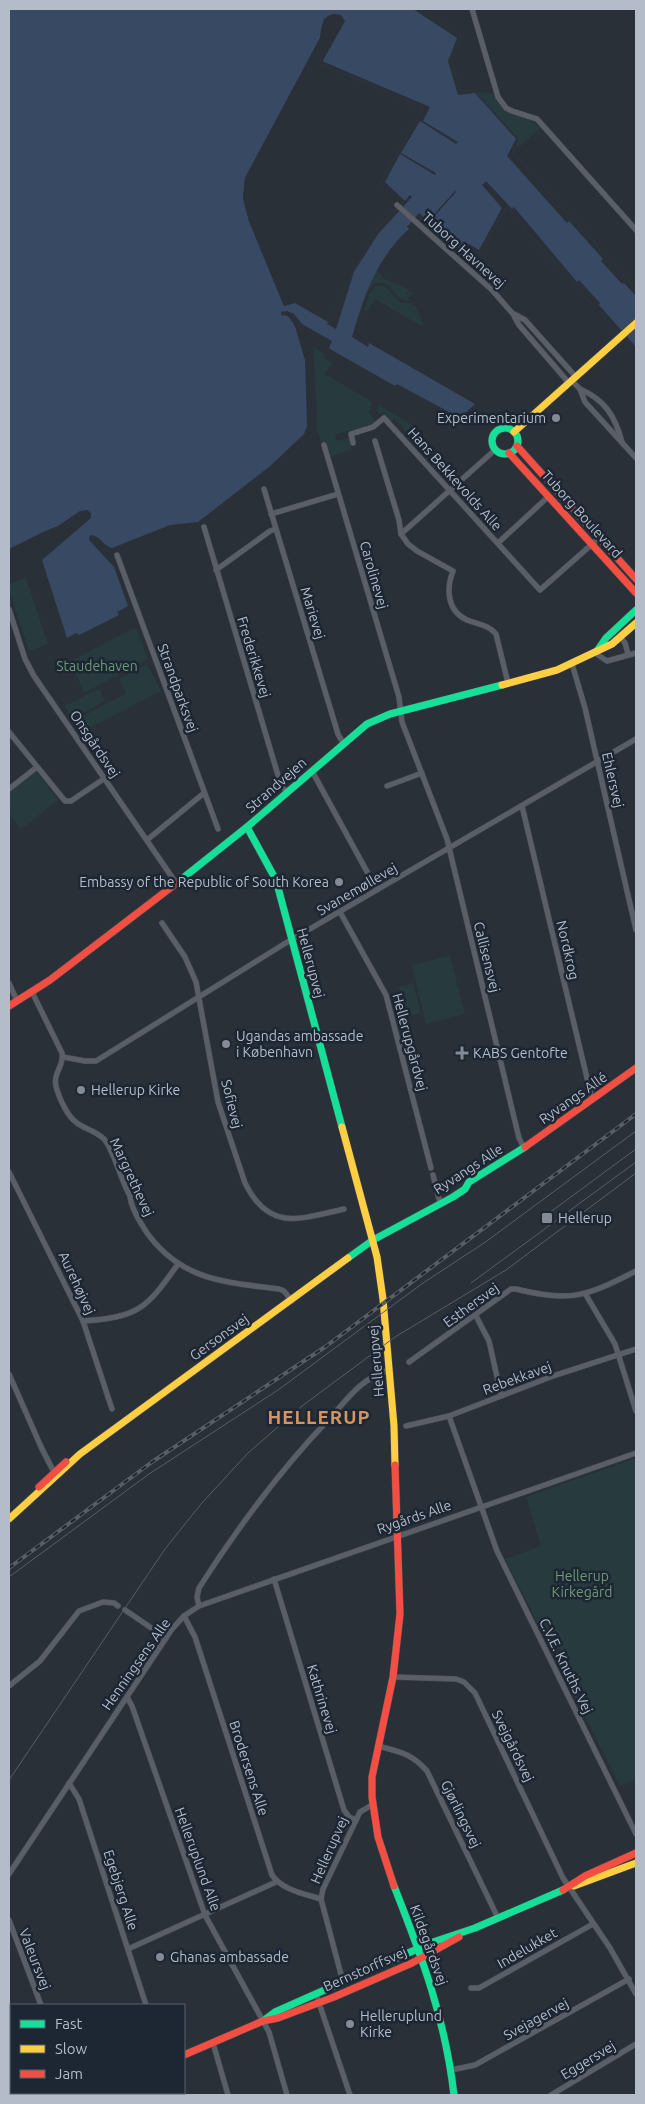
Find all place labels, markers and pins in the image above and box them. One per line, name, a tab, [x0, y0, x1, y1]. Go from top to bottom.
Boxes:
place label: Experimentarium	[437, 410, 546, 426]
marker: Experimentarium	[550, 412, 562, 424]
place label: Embassy of the Republic of South Korea	[79, 874, 329, 890]
marker: Embassy of the Republic of South Korea	[333, 876, 345, 888]
place label: Ugandas ambassade i København	[236, 1028, 363, 1060]
marker: Ugandas ambassade i København	[220, 1038, 232, 1050]
place label: KABS Gentofte	[473, 1045, 568, 1061]
marker: KABS Gentofte	[455, 1046, 469, 1060]
place label: Hellerup Kirke	[91, 1082, 180, 1098]
marker: Hellerup Kirke	[75, 1084, 87, 1096]
place label: Hellerup	[558, 1210, 612, 1226]
marker: Hellerup	[540, 1211, 554, 1225]
place label: Ghanas ambassade	[170, 1949, 289, 1965]
marker: Ghanas ambassade	[154, 1951, 166, 1963]
place label: Helleruplund Kirke	[360, 2008, 442, 2040]
marker: Helleruplund Kirke	[344, 2018, 356, 2030]

